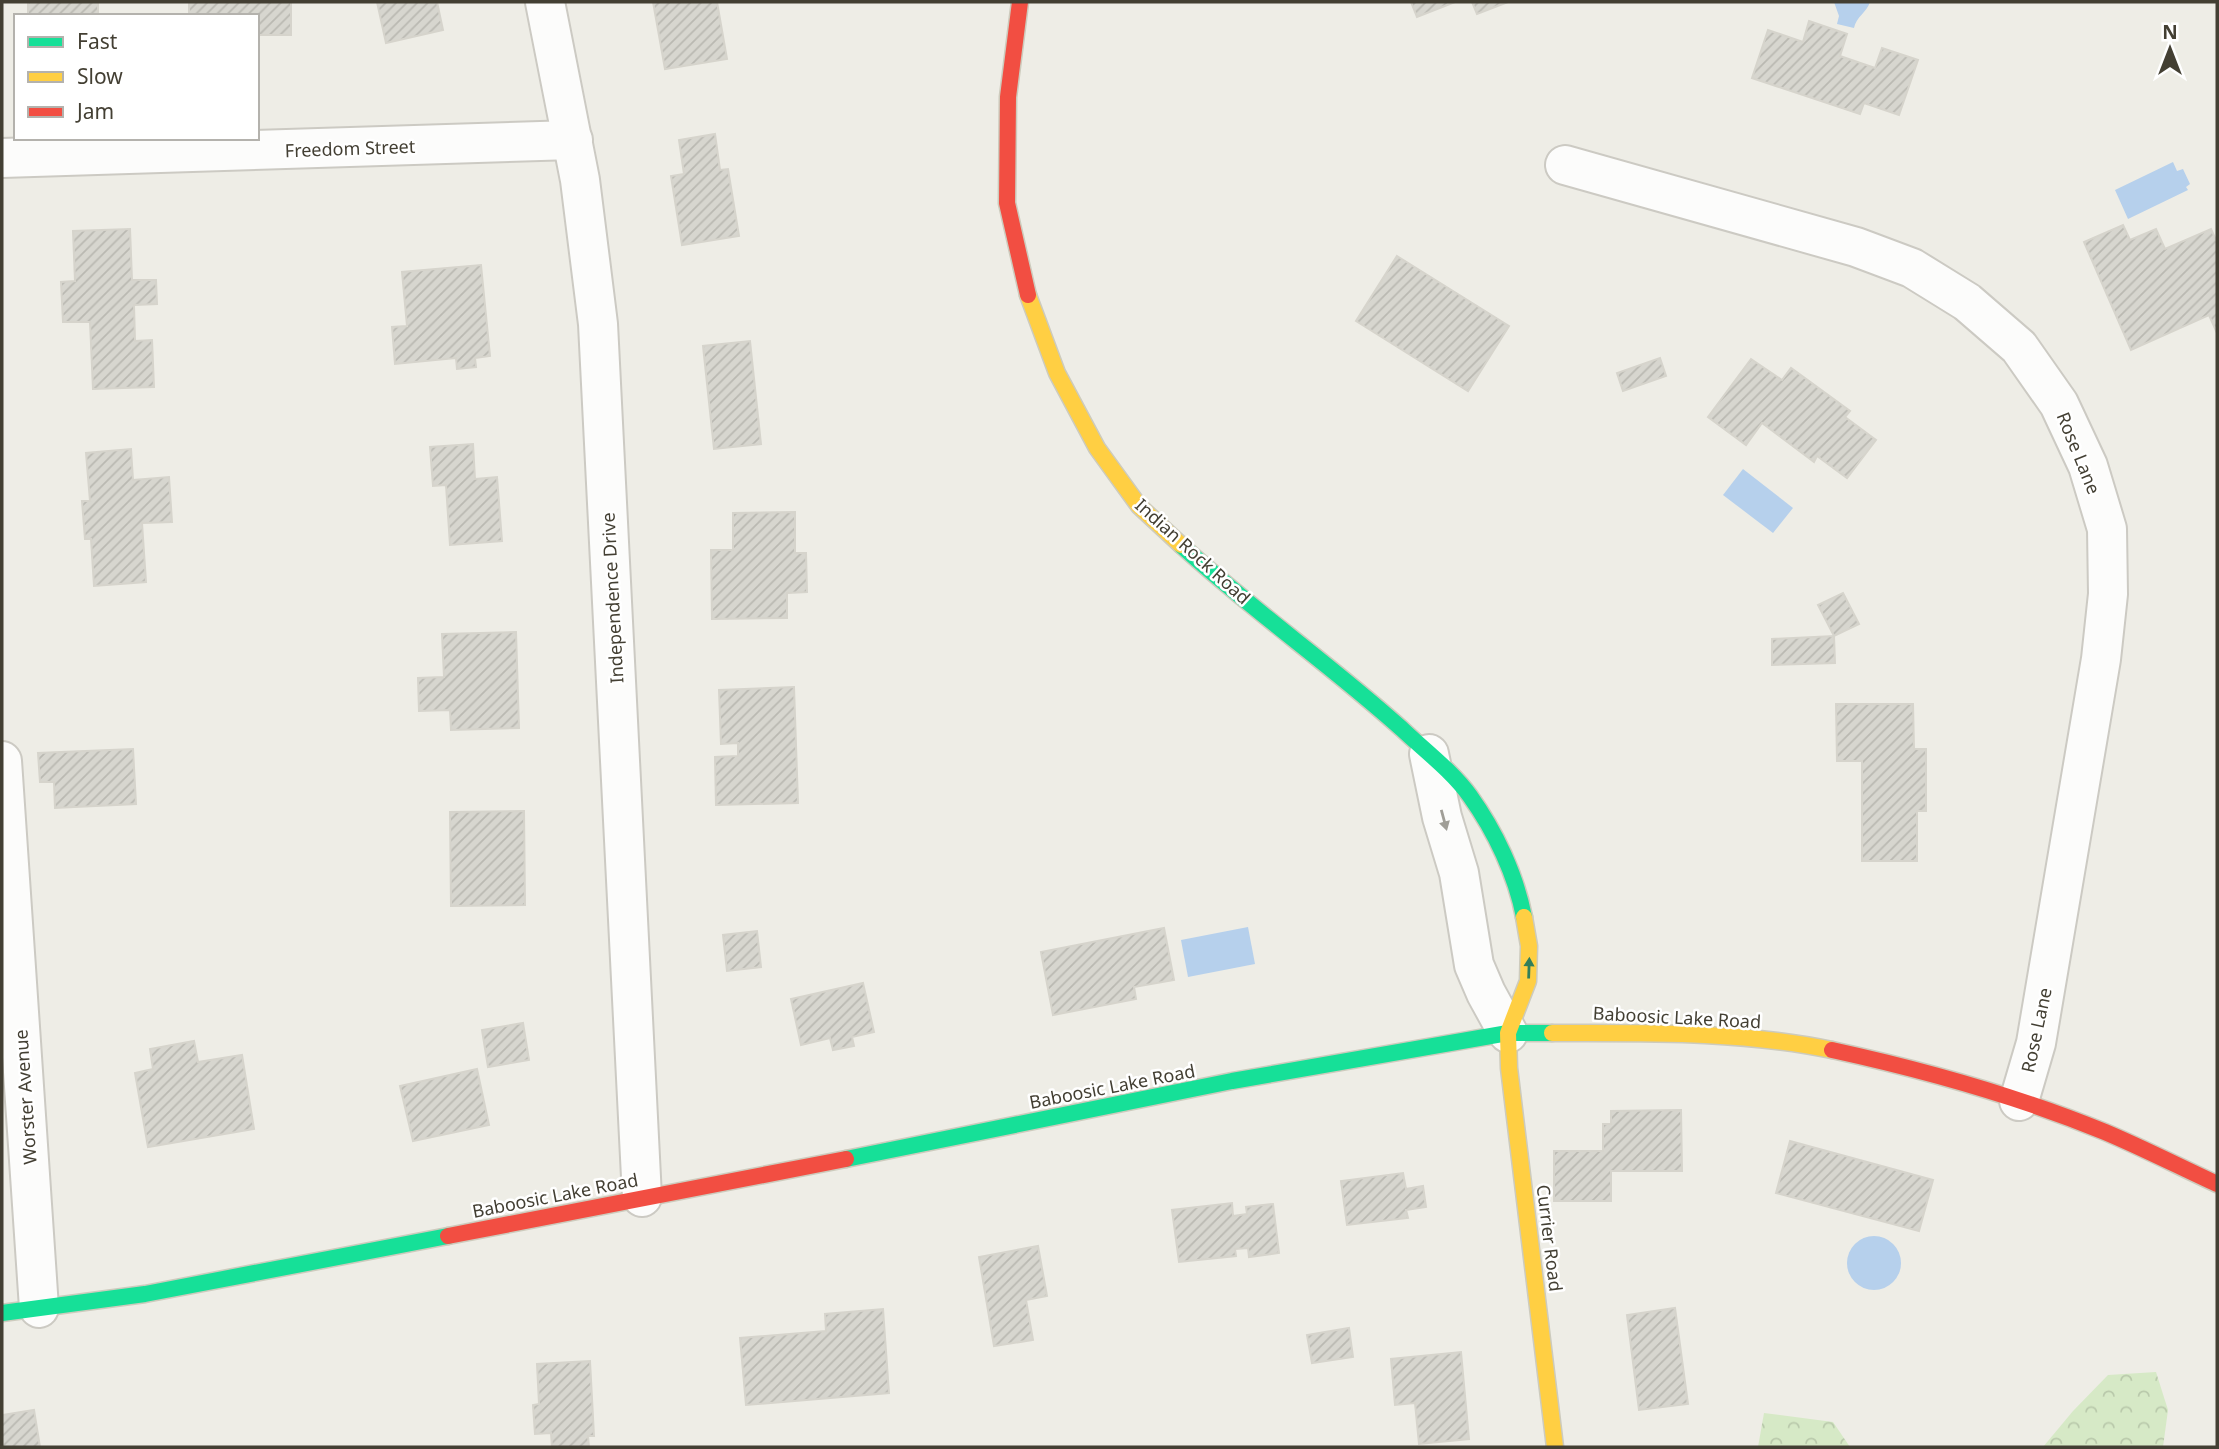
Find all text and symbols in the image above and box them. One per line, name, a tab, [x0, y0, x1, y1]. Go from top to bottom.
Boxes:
legend	[14, 14, 259, 140]
north arrow	[2135, 14, 2205, 84]
text: N	[2162, 19, 2178, 45]
text: Fast	[77, 27, 118, 55]
text: Slow	[77, 62, 123, 90]
text: Jam	[75, 97, 114, 125]
street label: Freedom Street	[284, 134, 416, 162]
street label: Rose Lane	[2052, 408, 2106, 498]
street label: Indian Rock Road	[1130, 493, 1256, 609]
street label: Independence Drive	[596, 512, 628, 684]
one-way arrow	[1439, 810, 1450, 832]
one-way arrow	[1523, 957, 1534, 979]
street label: Rose Lane	[2015, 985, 2057, 1075]
street label: Baboosic Lake Road	[1592, 1001, 1762, 1033]
street label: Worster Avenue	[8, 1029, 42, 1165]
street label: Baboosic Lake Road	[1027, 1058, 1197, 1114]
street label: Baboosic Lake Road	[470, 1167, 640, 1223]
street label: Currier Road	[1532, 1183, 1568, 1293]

